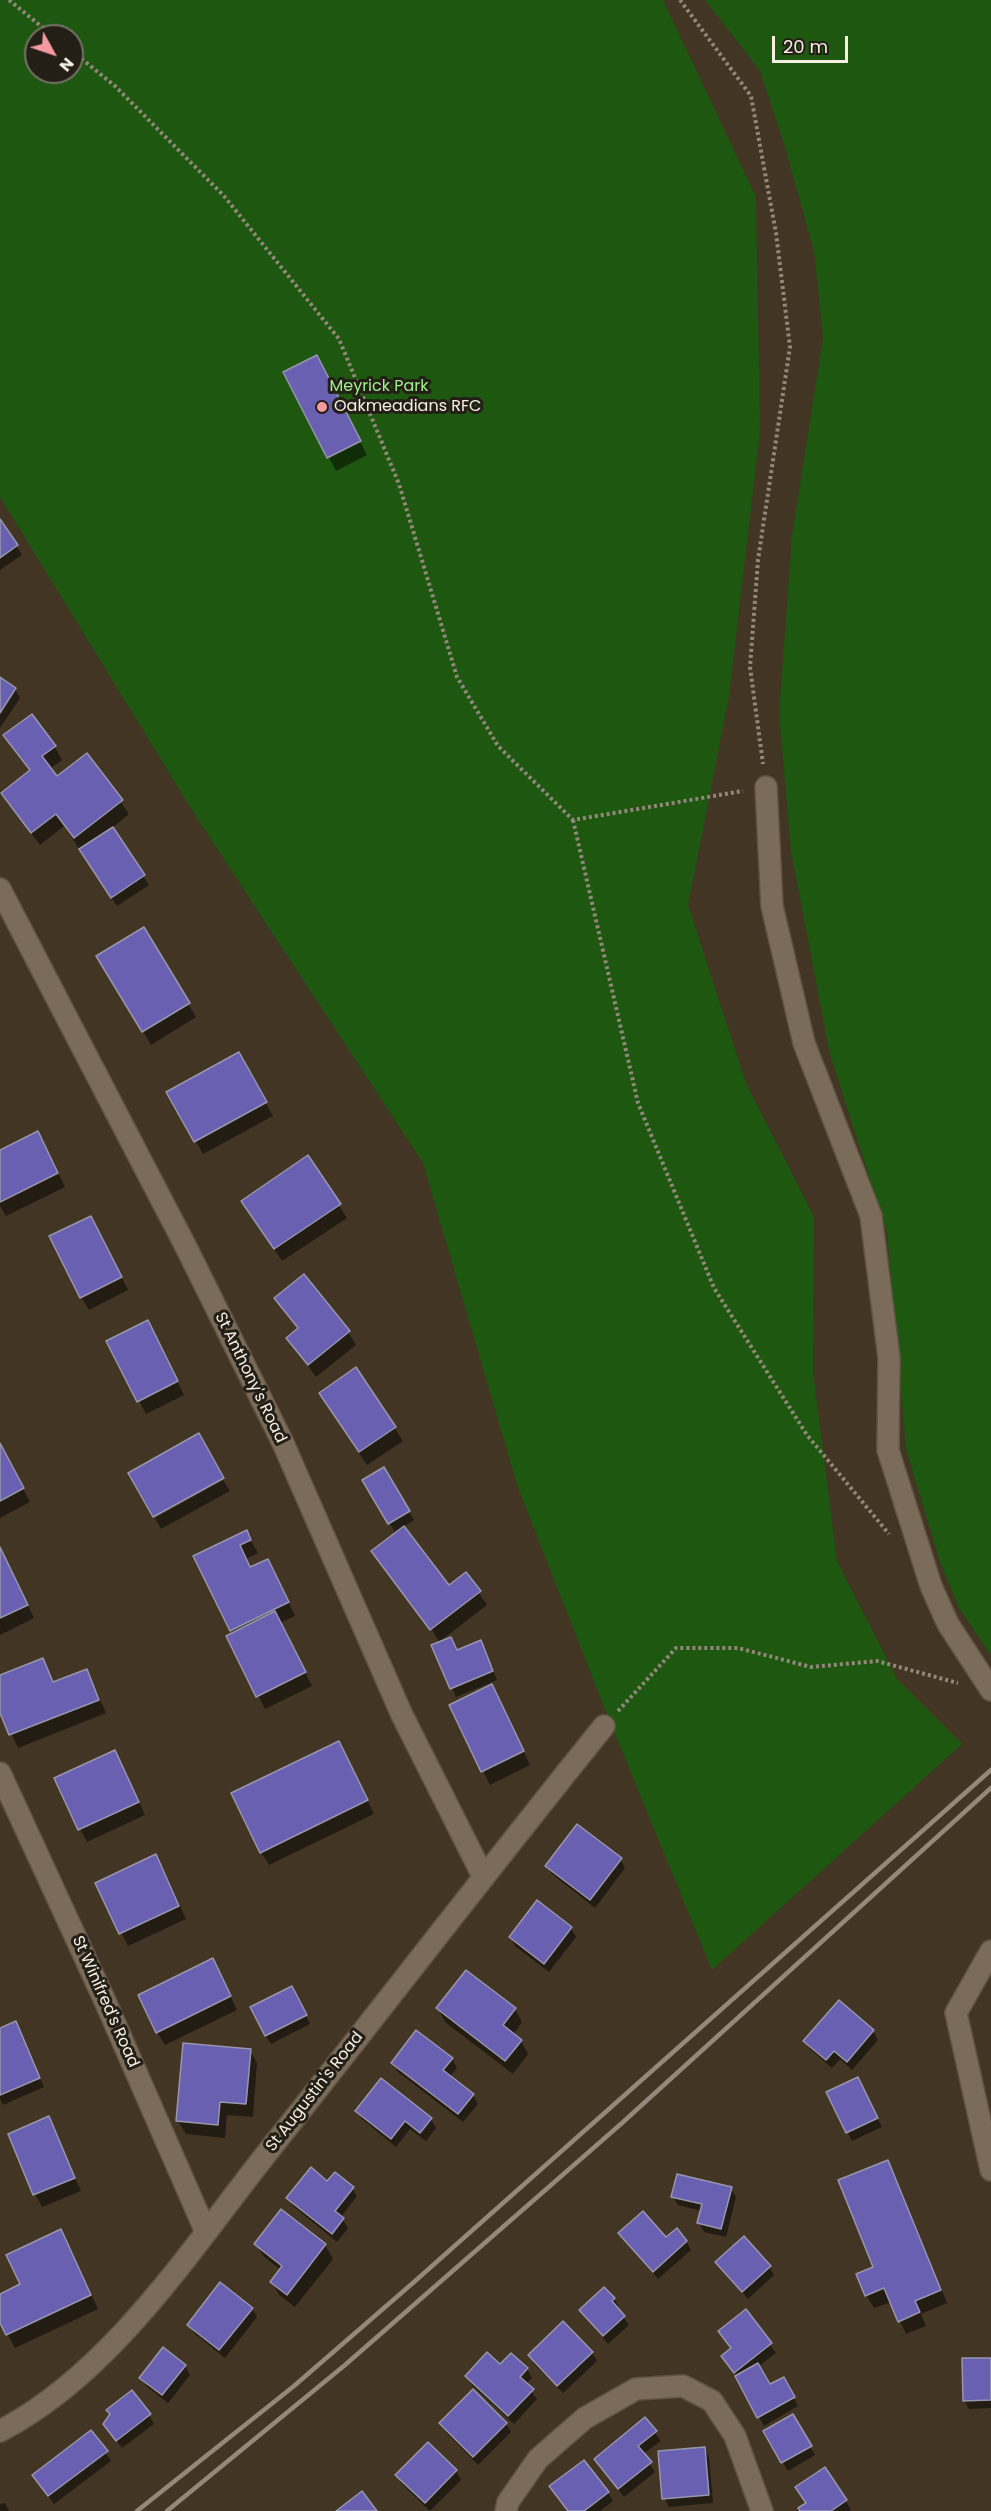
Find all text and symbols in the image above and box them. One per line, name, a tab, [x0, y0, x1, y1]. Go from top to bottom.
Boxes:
north arrow	[24, 24, 84, 84]
scale bar	[775, 24, 852, 62]
text: 20 m	[783, 34, 828, 59]
text: N	[54, 53, 79, 77]
park label: Meyrick Park	[329, 377, 429, 397]
place label: Oakmeadians RFC	[334, 397, 481, 417]
marker: Oakmeadians RFC	[315, 400, 329, 414]
street label: St Anthony's Road	[210, 1310, 290, 1446]
street label: St Winifred's Road	[67, 1933, 143, 2071]
street label: St Augustin's Road	[262, 2028, 368, 2156]

